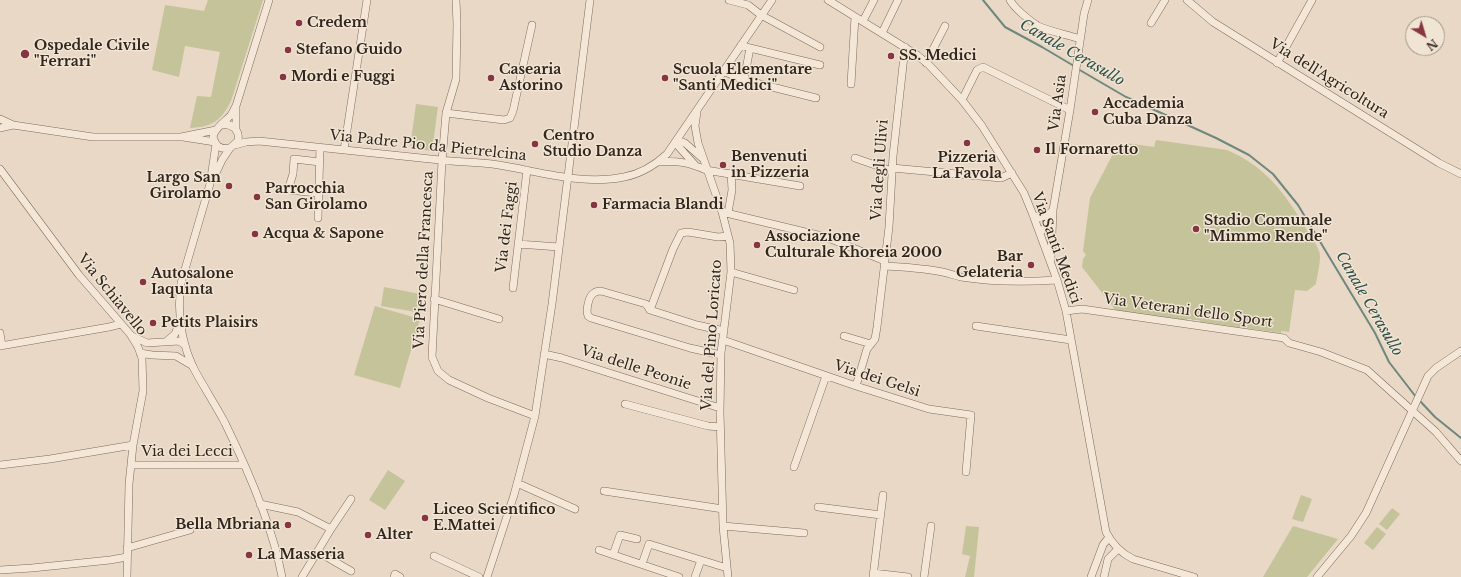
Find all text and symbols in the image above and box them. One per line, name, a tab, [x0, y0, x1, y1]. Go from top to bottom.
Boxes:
place label: Credem	[307, 15, 367, 31]
water label: Canale Cerasullo	[1016, 16, 1128, 90]
north arrow	[1405, 16, 1445, 56]
marker: Credem	[294, 18, 304, 28]
street label: Via dell'Agricoltura	[1266, 36, 1392, 122]
text: N	[1423, 36, 1440, 53]
place label: Ospedale Civile "Ferrari"	[34, 38, 150, 70]
place label: Stefano Guido	[296, 42, 402, 58]
marker: Stefano Guido	[283, 45, 293, 55]
marker: Ospedale Civile "Ferrari"	[19, 48, 31, 60]
place label: SS. Medici	[899, 48, 977, 64]
marker: SS. Medici	[886, 51, 896, 61]
place label: Casearia Astorino	[499, 62, 563, 94]
place label: Scuola Elementare "Santi Medici"	[673, 62, 812, 94]
place label: Mordi e Fuggi	[291, 69, 395, 85]
marker: Mordi e Fuggi	[278, 72, 288, 82]
marker: Casearia Astorino	[486, 73, 496, 83]
marker: Scuola Elementare "Santi Medici"	[660, 73, 670, 83]
street label: Via Asia	[1046, 74, 1070, 132]
place label: Accademia Cuba Danza	[1103, 96, 1193, 128]
marker: Accademia Cuba Danza	[1090, 107, 1100, 117]
street label: Via degli Ulivi	[868, 119, 892, 221]
street label: Via Padre Pio da Pietrelcina	[329, 127, 527, 165]
place label: Centro Studio Danza	[543, 128, 642, 160]
marker: Pizzeria La Favola	[962, 138, 972, 148]
marker: Centro Studio Danza	[530, 139, 540, 149]
place label: Il Fornaretto	[1045, 142, 1138, 158]
marker: Il Fornaretto	[1032, 145, 1042, 155]
place label: Benvenuti in Pizzeria	[731, 149, 809, 182]
place label: Pizzeria La Favola	[932, 150, 1002, 182]
marker: Benvenuti in Pizzeria	[718, 160, 728, 170]
place label: Largo San Girolamo	[147, 170, 221, 202]
street label: Via Piero della Francesca	[411, 171, 437, 349]
street label: Via dei Faggi	[493, 180, 521, 274]
marker: Largo San Girolamo	[224, 181, 234, 191]
place label: Parrocchia San Girolamo	[265, 181, 367, 214]
street label: Via Santi Medici	[1028, 190, 1084, 306]
marker: Parrocchia San Girolamo	[252, 192, 262, 202]
place label: Farmacia Blandi	[602, 197, 724, 213]
marker: Farmacia Blandi	[589, 200, 599, 210]
place label: Stadio Comunale "Mimmo Rende"	[1204, 213, 1332, 246]
marker: Stadio Comunale "Mimmo Rende"	[1191, 224, 1201, 234]
place label: Acqua & Sapone	[263, 226, 384, 242]
marker: Acqua & Sapone	[250, 229, 260, 239]
place label: Associazione Culturale Khoreia 2000	[765, 229, 942, 262]
marker: Associazione Culturale Khoreia 2000	[752, 240, 762, 250]
water label: Canale Cerasullo	[1332, 248, 1406, 360]
place label: Bar Gelateria	[956, 249, 1023, 282]
street label: Via Schiavello	[74, 251, 150, 339]
street label: Via del Pino Loricato	[698, 259, 726, 411]
marker: Bar Gelateria	[1026, 260, 1036, 270]
place label: Autosalone Iaquinta	[151, 266, 234, 298]
marker: Autosalone Iaquinta	[138, 277, 148, 287]
street label: Via Veterani dello Sport	[1102, 291, 1274, 331]
place label: Petits Plaisirs	[161, 315, 258, 331]
marker: Petits Plaisirs	[148, 318, 158, 328]
street label: Via delle Peonie	[579, 342, 693, 394]
street label: Via dei Gelsi	[832, 357, 922, 401]
street label: Via dei Lecci	[141, 444, 233, 460]
place label: Liceo Scientifico E.Mattei	[433, 502, 555, 534]
marker: Liceo Scientifico E.Mattei	[420, 513, 430, 523]
place label: Bella Mbriana	[175, 517, 280, 533]
marker: Bella Mbriana	[283, 520, 293, 530]
place label: Alter	[376, 527, 413, 543]
marker: Alter	[363, 530, 373, 540]
place label: La Masseria	[257, 547, 345, 563]
marker: La Masseria	[244, 550, 254, 560]

